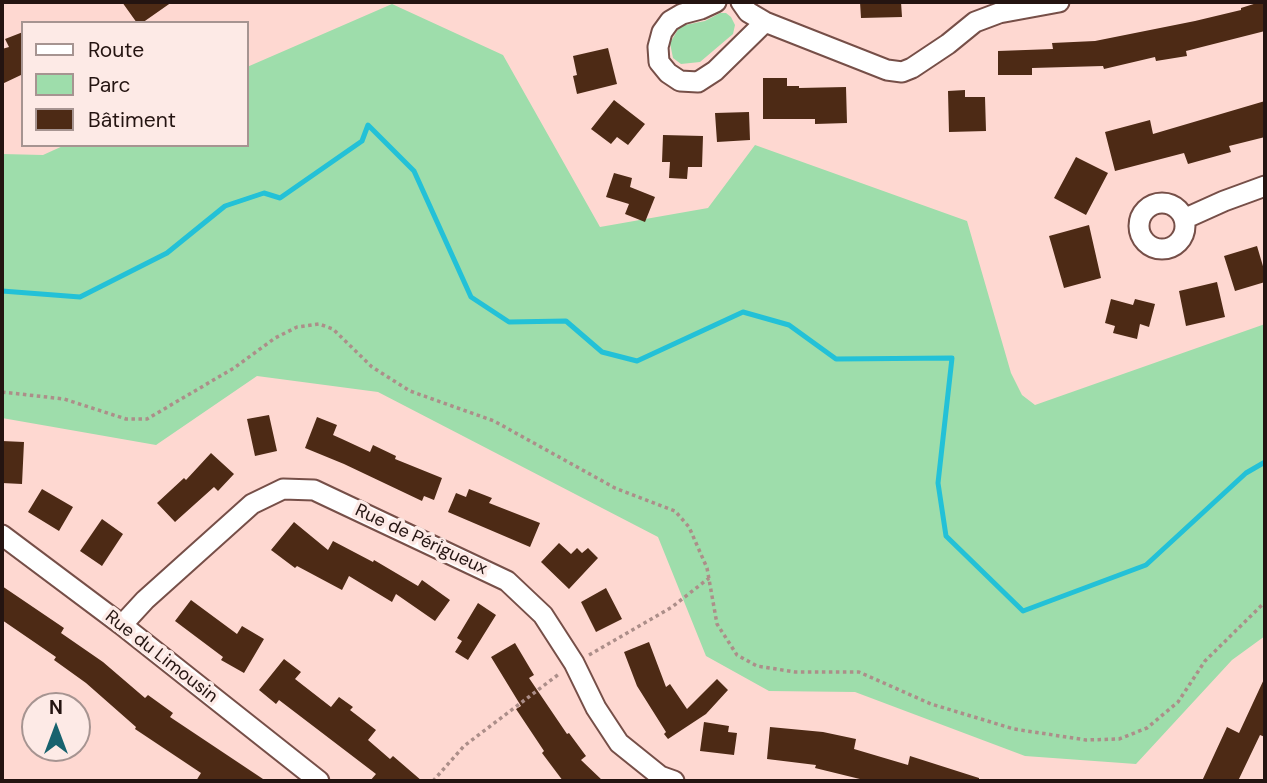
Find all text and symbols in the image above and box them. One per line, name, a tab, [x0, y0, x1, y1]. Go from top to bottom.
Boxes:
legend	[21, 21, 248, 147]
text: Route	[88, 36, 144, 64]
text: Parc	[88, 71, 131, 99]
text: Bâtiment	[88, 106, 176, 134]
street label: Rue de Périgueux	[352, 500, 490, 580]
street label: Rue du Limousin	[100, 606, 222, 708]
north arrow	[21, 692, 91, 762]
text: N	[49, 695, 63, 720]

